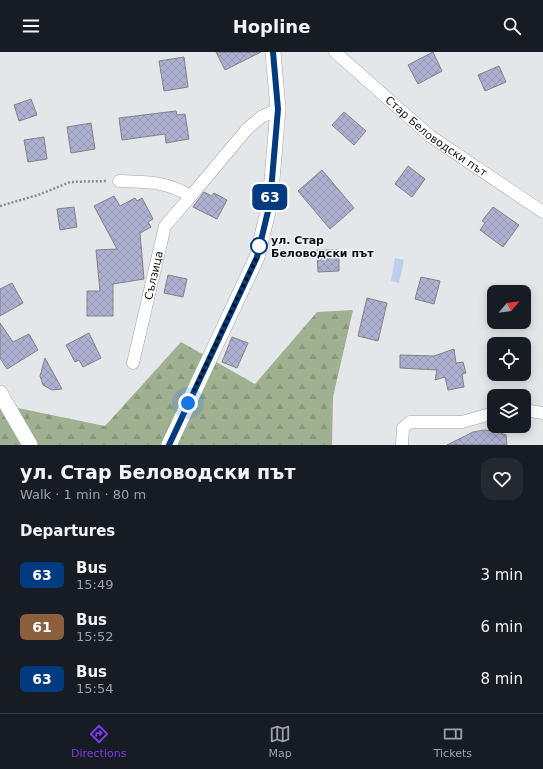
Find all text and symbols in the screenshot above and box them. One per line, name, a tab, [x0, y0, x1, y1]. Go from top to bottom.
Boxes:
icon: menu	[20, 15, 42, 37]
icon: search	[501, 15, 523, 37]
text: Hopline	[233, 16, 310, 37]
street label: Стар Беловодски път	[382, 94, 490, 180]
line badge: 63	[252, 184, 288, 210]
text: 63	[260, 189, 280, 205]
place label: ул. Стар Беловодски път	[271, 234, 374, 260]
marker: ул. Стар Беловодски път	[250, 237, 268, 255]
street label: Сълзица	[142, 250, 166, 301]
north arrow	[487, 285, 531, 329]
map controls	[487, 285, 531, 433]
button: locate	[487, 337, 531, 381]
button: layers	[487, 389, 531, 433]
your location	[178, 393, 198, 413]
button: heart	[481, 458, 523, 500]
text: ул. Стар Беловодски път	[20, 461, 295, 483]
text: Walk · 1 min · 80 m	[20, 487, 146, 502]
text: Departures	[20, 522, 115, 540]
text: Bus	[76, 559, 107, 577]
text: 3 min	[480, 566, 523, 584]
text: 63	[32, 567, 52, 583]
text: 15:49	[76, 577, 113, 592]
text: Bus	[76, 611, 107, 629]
text: 6 min	[480, 618, 523, 636]
text: 61	[32, 619, 52, 635]
text: 15:52	[76, 629, 113, 644]
text: Bus	[76, 663, 107, 681]
text: 8 min	[480, 670, 523, 688]
text: 63	[32, 671, 52, 687]
text: 15:54	[76, 681, 113, 696]
tab: Directions	[71, 723, 126, 760]
tab: Map	[268, 723, 292, 760]
tab: Tickets	[434, 723, 472, 760]

